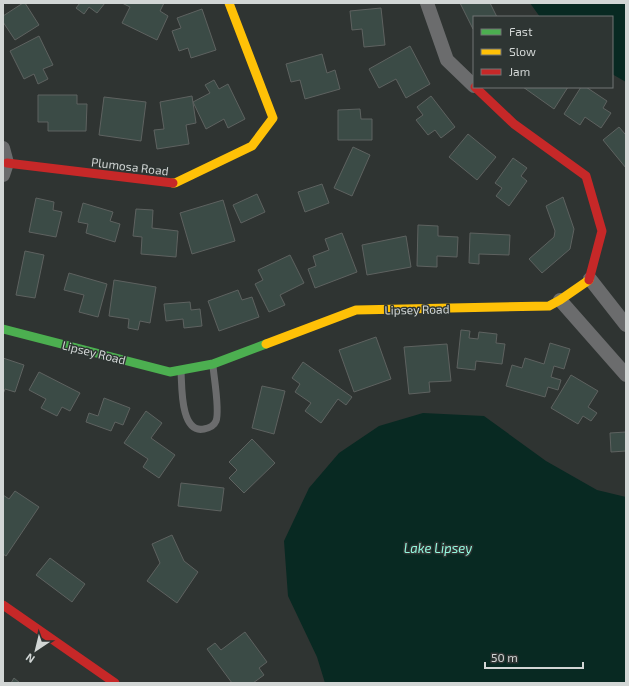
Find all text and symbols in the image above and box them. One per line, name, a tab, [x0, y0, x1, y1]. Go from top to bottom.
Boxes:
legend	[473, 16, 613, 88]
text: Fast	[509, 24, 533, 38]
text: Slow	[509, 44, 536, 58]
text: Jam	[509, 64, 530, 78]
street label: Plumosa Road	[91, 154, 169, 178]
street label: Lipsey Road	[384, 301, 450, 317]
street label: Lipsey Road	[61, 337, 127, 367]
water label: Lake Lipsey	[404, 540, 472, 556]
north arrow	[16, 630, 56, 670]
scale bar	[485, 644, 583, 670]
text: 50 m	[491, 650, 518, 664]
text: N	[23, 651, 37, 666]

